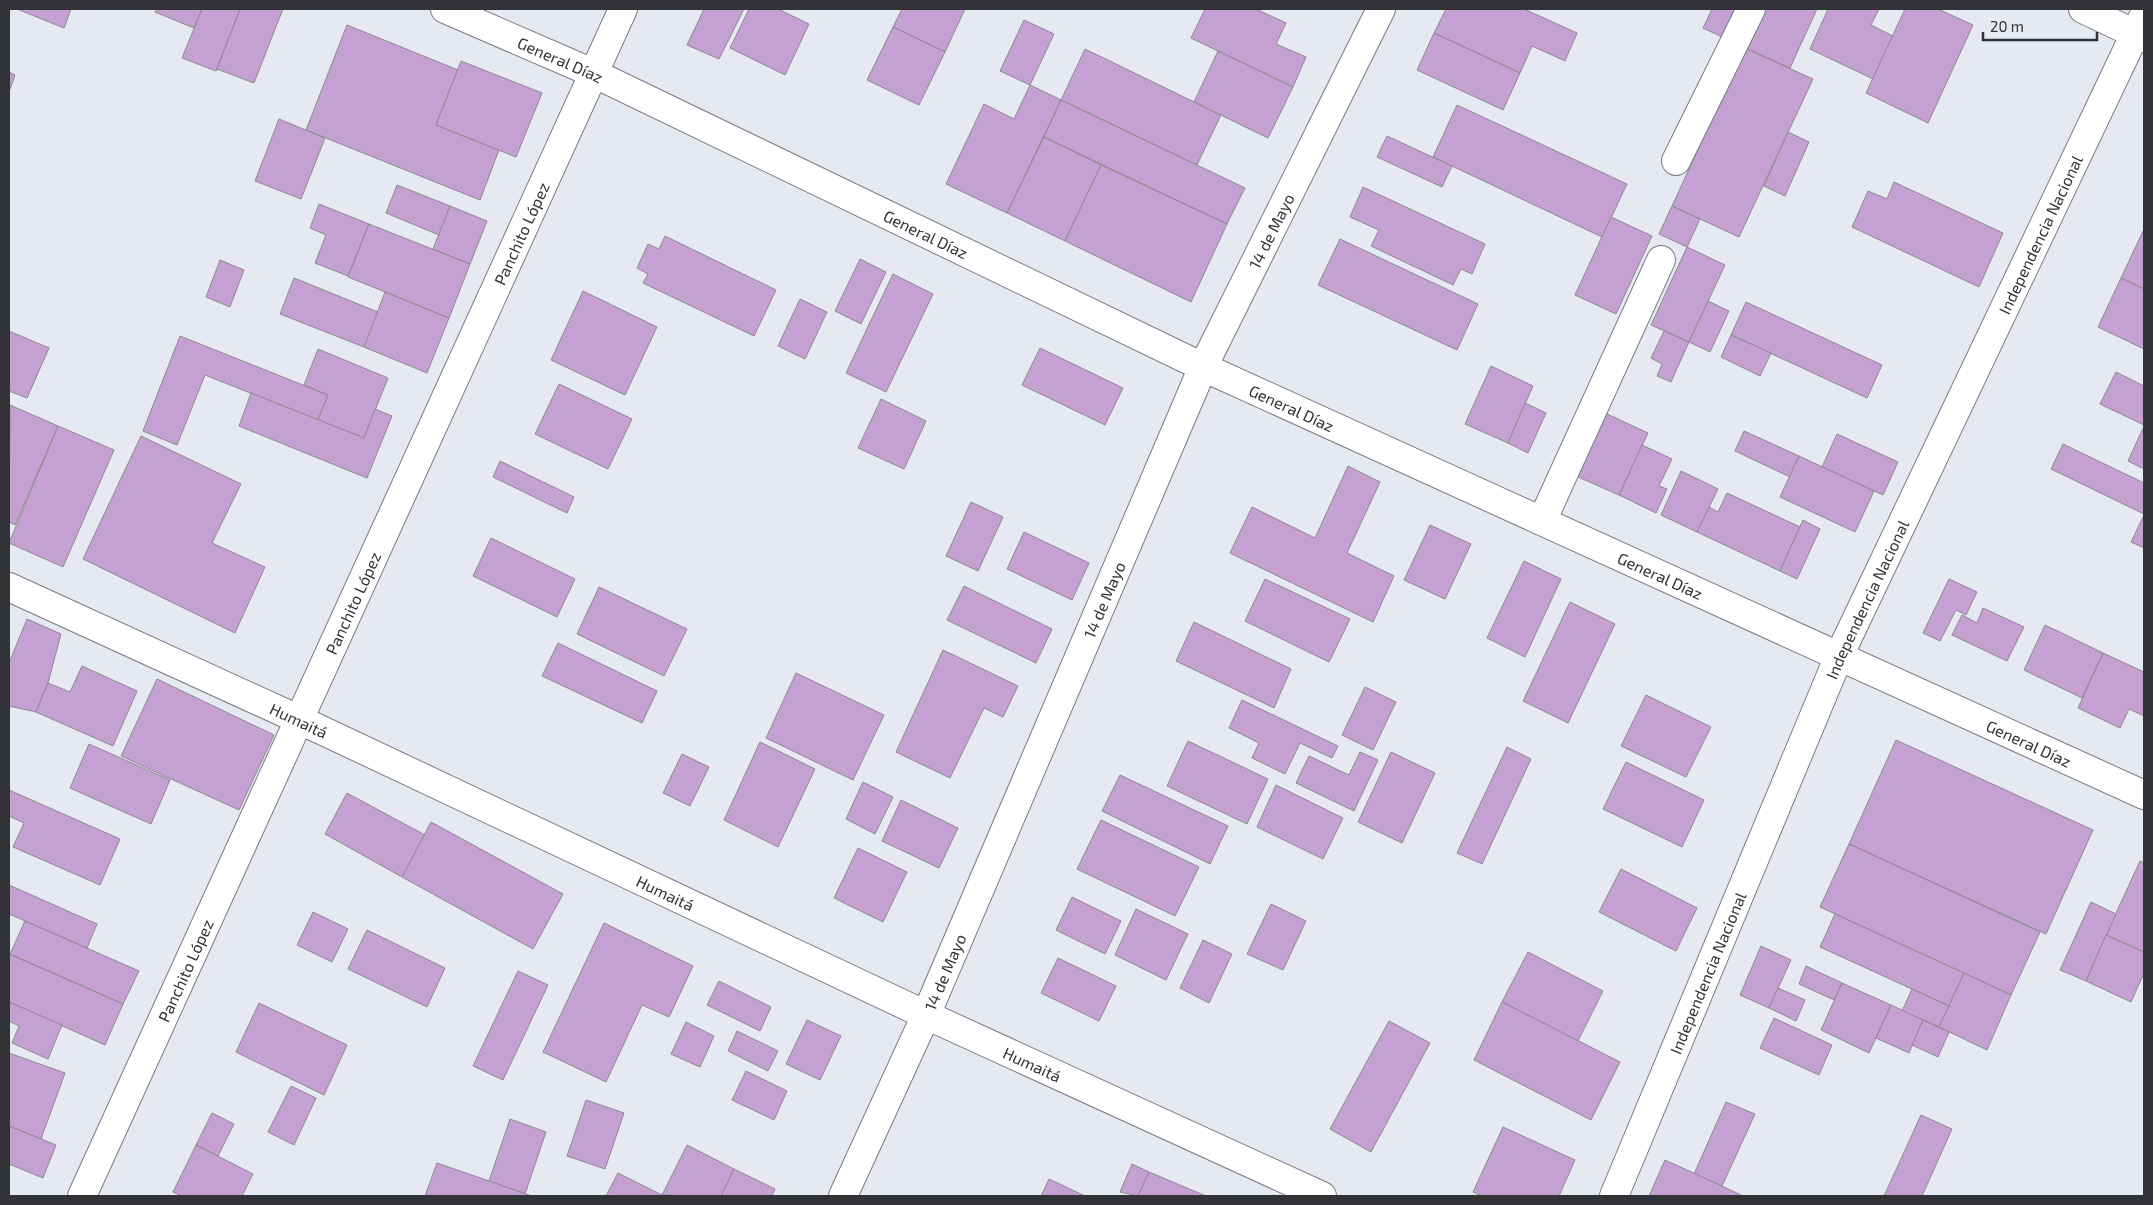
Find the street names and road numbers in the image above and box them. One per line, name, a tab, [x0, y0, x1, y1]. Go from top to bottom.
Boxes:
street label: General Díaz	[515, 32, 606, 86]
street label: Independencia Nacional	[1994, 152, 2086, 317]
street label: Panchito López	[489, 179, 552, 288]
street label: 14 de Mayo	[1244, 190, 1297, 271]
street label: General Díaz	[881, 205, 971, 262]
street label: General Díaz	[1246, 380, 1337, 435]
street label: Independencia Nacional	[1821, 516, 1912, 682]
street label: Panchito López	[321, 548, 384, 657]
street label: General Díaz	[1615, 548, 1706, 603]
street label: 14 de Mayo	[1079, 558, 1128, 641]
street label: Humaitá	[267, 698, 331, 741]
street label: General Díaz	[1984, 715, 2075, 770]
street label: Humaitá	[634, 871, 697, 914]
street label: Independencia Nacional	[1665, 889, 1749, 1056]
street label: Panchito López	[153, 916, 216, 1025]
street label: 14 de Mayo	[920, 931, 969, 1013]
street label: Humaitá	[1000, 1042, 1064, 1085]

